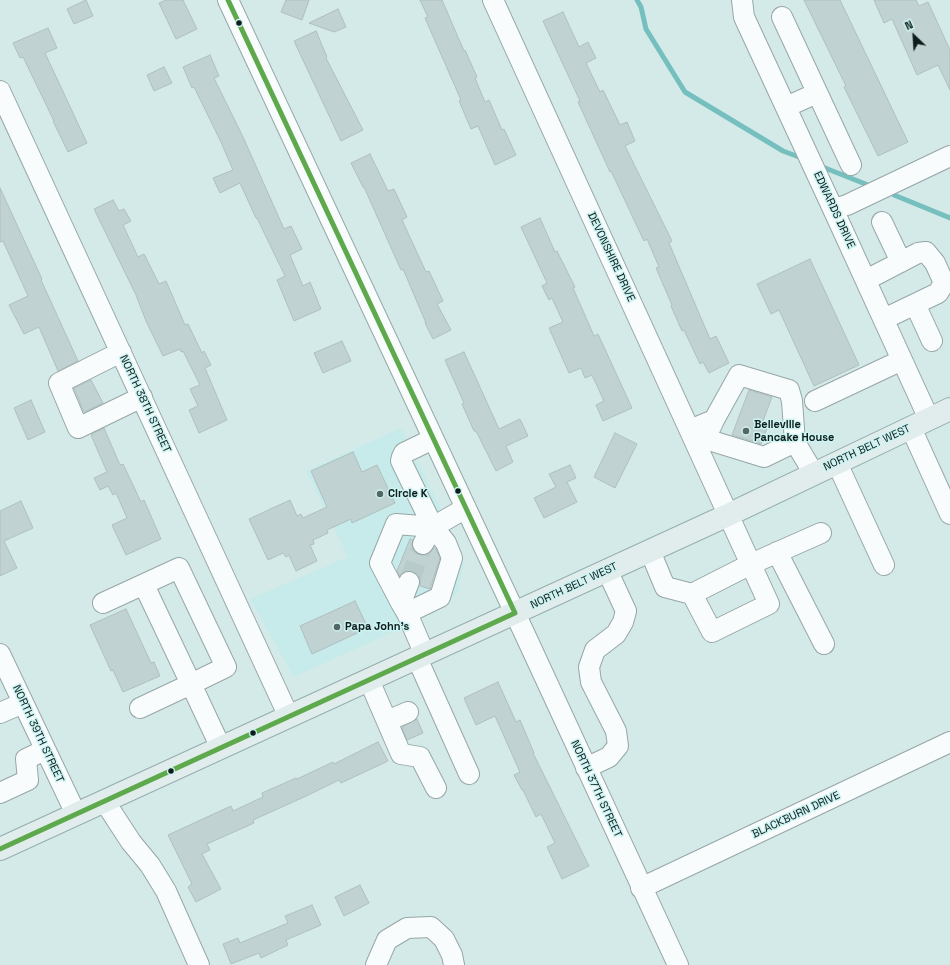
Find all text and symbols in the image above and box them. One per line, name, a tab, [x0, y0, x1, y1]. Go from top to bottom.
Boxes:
north arrow	[894, 16, 934, 56]
text: N	[903, 17, 915, 33]
unlabelled marker	[234, 18, 244, 28]
street label: EDWARDS DRIVE	[810, 169, 858, 251]
street label: DEVONSHIRE DRIVE	[584, 210, 638, 304]
street label: NORTH 38TH STREET	[116, 353, 174, 455]
place label: Belleville Pancake House	[754, 418, 834, 444]
street label: NORTH BELT WEST	[821, 422, 913, 474]
marker: Belleville Pancake House	[741, 426, 751, 436]
unlabelled marker	[453, 486, 463, 496]
place label: Circle K	[388, 487, 428, 501]
marker: Circle K	[375, 489, 385, 499]
street label: NORTH BELT WEST	[528, 560, 620, 612]
place label: Papa John's	[345, 620, 409, 634]
marker: Papa John's	[332, 622, 342, 632]
street label: NORTH 39TH STREET	[10, 683, 66, 785]
unlabelled marker	[248, 728, 258, 738]
street label: NORTH 37TH STREET	[568, 738, 624, 840]
unlabelled marker	[166, 766, 176, 776]
street label: BLACKBURN DRIVE	[750, 789, 842, 841]

